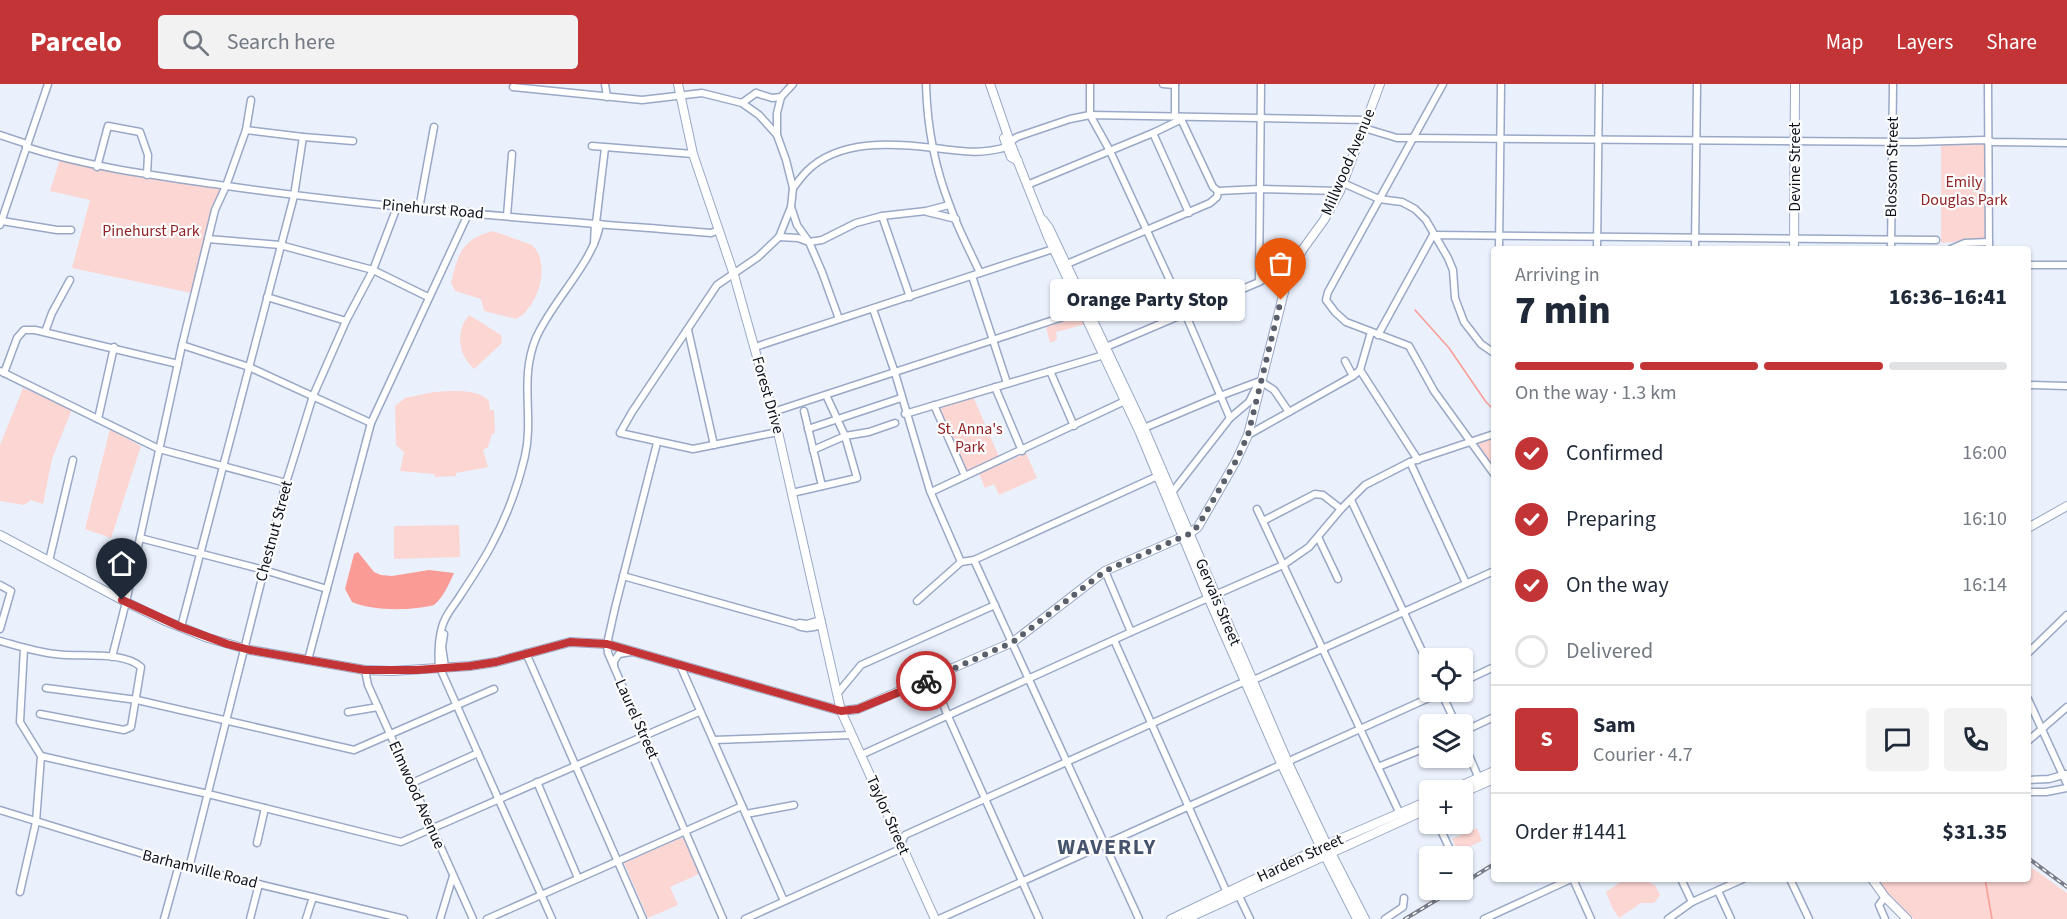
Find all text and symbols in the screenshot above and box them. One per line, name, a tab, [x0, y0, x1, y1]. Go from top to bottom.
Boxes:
search box	[158, 15, 578, 69]
text: Parcelo	[30, 22, 122, 62]
icon: search	[179, 26, 212, 59]
text: Search here	[227, 26, 335, 58]
text: Map	[1826, 27, 1863, 57]
text: Layers	[1896, 27, 1953, 57]
text: Share	[1986, 27, 2037, 57]
street label: Millwood Avenue	[1316, 105, 1380, 219]
street label: Blossom Street	[1880, 116, 1904, 218]
street label: Devine Street	[1784, 122, 1806, 212]
park label: Emily Douglas Park	[1920, 171, 2008, 211]
street label: Pinehurst Road	[381, 194, 485, 224]
park label: Pinehurst Park	[102, 220, 200, 242]
pin	[1255, 238, 1306, 300]
icon: bag	[1264, 247, 1297, 280]
text: Arriving in	[1515, 261, 1600, 289]
callout: Orange Party Stop	[1050, 279, 1245, 321]
text: 16:36–16:41	[1889, 281, 2007, 313]
text: 7 min	[1515, 283, 1611, 339]
text: Orange Party Stop	[1067, 286, 1228, 314]
street label: Forest Drive	[746, 354, 790, 436]
text: On the way · 1.3 km	[1515, 379, 1677, 407]
park label: St. Anna's Park	[937, 418, 1003, 458]
icon: check	[1515, 437, 1548, 470]
text: Confirmed	[1566, 437, 1663, 469]
text: 16:00	[1962, 439, 2007, 467]
street label: Chestnut Street	[250, 477, 298, 584]
icon: check	[1515, 503, 1548, 536]
text: Preparing	[1566, 503, 1656, 535]
text: 16:10	[1962, 505, 2007, 533]
pin	[96, 538, 147, 600]
icon: home	[105, 547, 138, 580]
street label: Gervais Street	[1190, 555, 1247, 650]
icon: check	[1515, 569, 1548, 602]
text: On the way	[1566, 569, 1669, 601]
text: 16:14	[1962, 571, 2007, 599]
text: Delivered	[1566, 635, 1653, 667]
map controls	[1419, 648, 1473, 900]
button: locate	[1419, 648, 1473, 702]
courier	[896, 651, 956, 711]
icon: bike	[910, 665, 943, 698]
street label: Laurel Street	[610, 676, 665, 763]
button: chat	[1866, 708, 1929, 771]
button: phone	[1944, 708, 2007, 771]
text: Sam	[1593, 709, 1636, 741]
button: layers	[1419, 714, 1473, 768]
text: S	[1540, 723, 1553, 755]
street label: Elmwood Avenue	[383, 738, 451, 852]
text: Courier · 4.7	[1593, 741, 1693, 769]
street label: Taylor Street	[861, 772, 915, 859]
button: +	[1419, 780, 1473, 834]
text: Order #1441	[1515, 816, 1627, 848]
text: $31.35	[1942, 816, 2007, 848]
street label: Harden Street	[1253, 828, 1347, 888]
district label: WAVERLY	[1057, 831, 1157, 863]
street label: Barhamville Road	[140, 844, 260, 894]
button: −	[1419, 846, 1473, 900]

